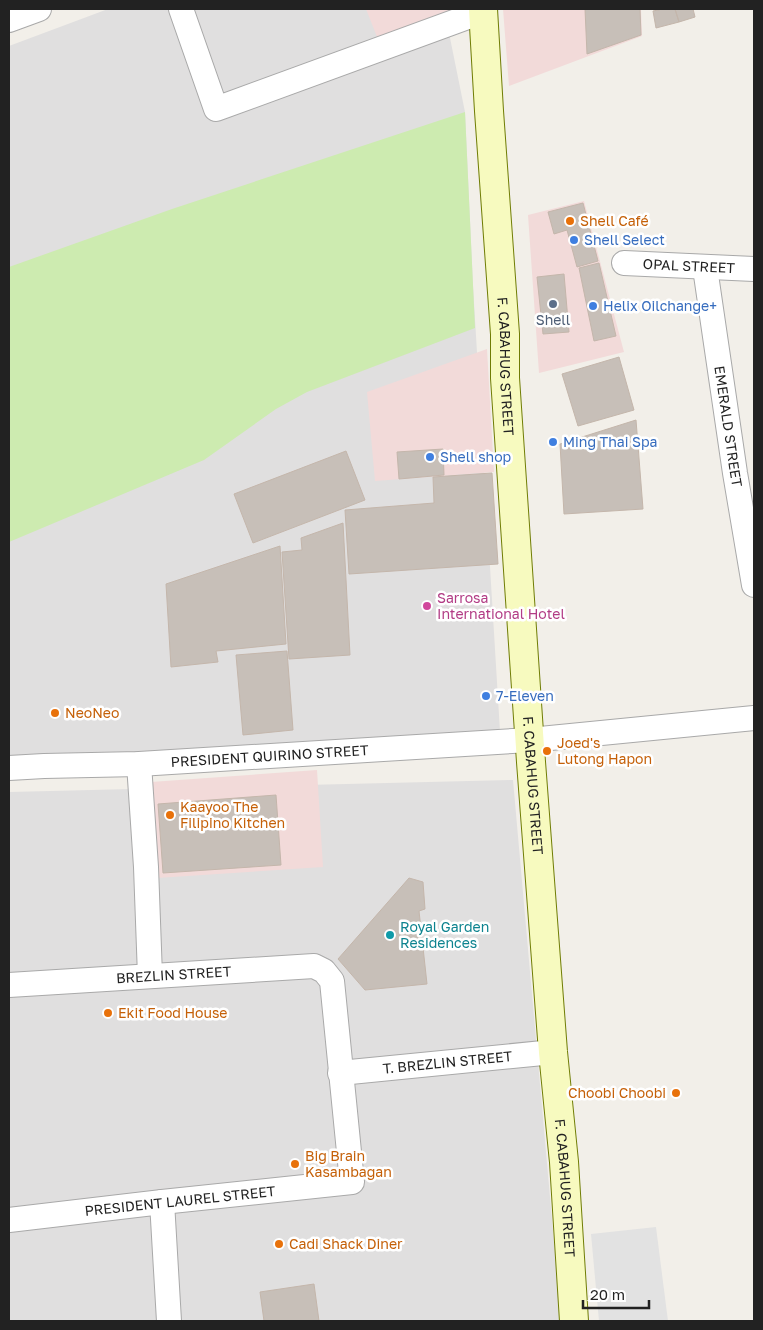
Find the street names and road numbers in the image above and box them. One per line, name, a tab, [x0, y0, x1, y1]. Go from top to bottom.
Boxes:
street label: OPAL STREET	[642, 255, 736, 276]
street label: F. CABAHUG STREET	[494, 296, 518, 436]
street label: EMERALD STREET	[711, 364, 746, 488]
street label: F. CABAHUG STREET	[520, 716, 547, 855]
street label: PRESIDENT QUIRINO STREET	[170, 741, 369, 770]
street label: BREZLIN STREET	[116, 962, 232, 986]
street label: T. BREZLIN STREET	[382, 1047, 513, 1077]
street label: F. CABAHUG STREET	[552, 1118, 579, 1258]
street label: PRESIDENT LAUREL STREET	[84, 1182, 277, 1219]

